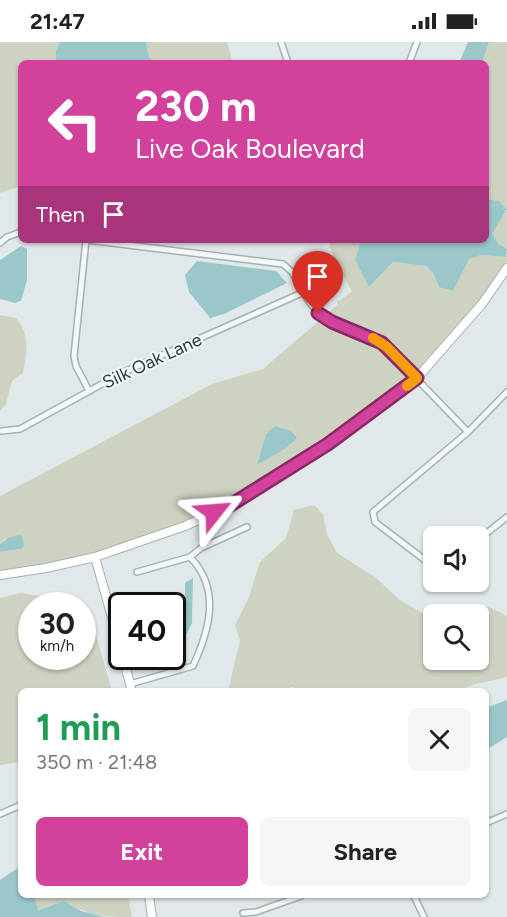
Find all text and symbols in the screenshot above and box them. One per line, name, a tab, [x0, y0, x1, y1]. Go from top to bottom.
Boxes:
text: 21:47	[30, 8, 85, 35]
text: 230 m	[135, 81, 257, 132]
icon: left	[36, 84, 114, 162]
text: Live Oak Boulevard	[135, 132, 365, 165]
icon: arrive	[97, 198, 130, 231]
text: Then	[36, 201, 85, 228]
pin	[292, 251, 343, 313]
icon: arrive	[301, 260, 334, 293]
street label: Silk Oak Lane	[99, 328, 205, 394]
position arrow	[182, 480, 246, 544]
map controls	[423, 526, 489, 670]
button: sound	[423, 526, 489, 592]
speed limit sign: 40	[108, 592, 186, 670]
button: search	[423, 604, 489, 670]
text: 30	[39, 605, 75, 642]
text: km/h	[40, 637, 74, 655]
text: 1 min	[36, 706, 121, 749]
button: close	[408, 708, 471, 771]
text: 350 m · 21:48	[36, 750, 157, 774]
button: Exit	[36, 817, 248, 886]
button: Share	[260, 817, 471, 886]

